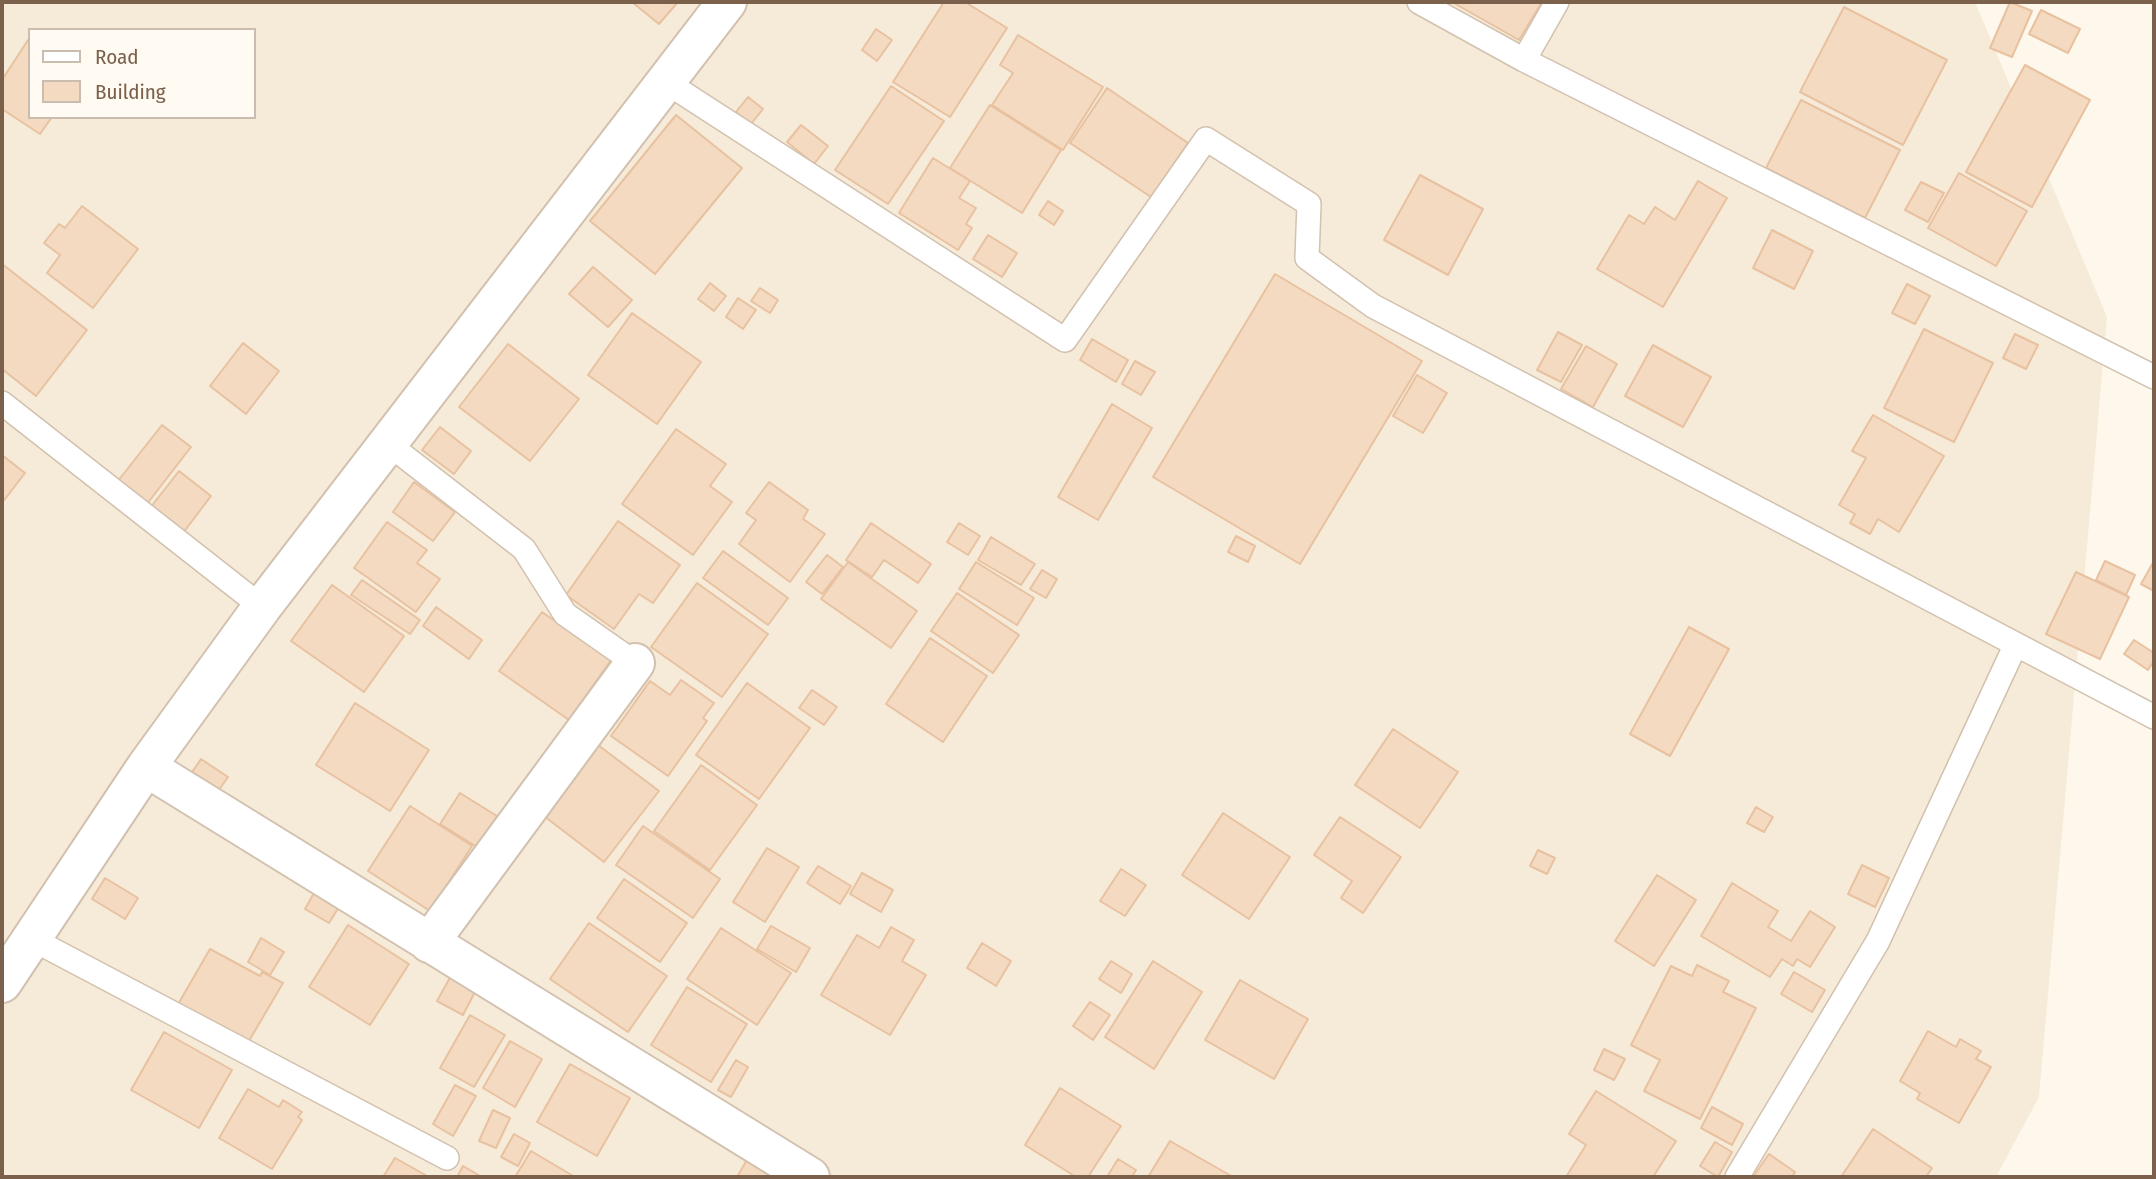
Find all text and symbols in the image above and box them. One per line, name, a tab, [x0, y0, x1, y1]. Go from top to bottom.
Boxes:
legend	[28, 28, 256, 119]
text: Road	[95, 44, 139, 70]
text: Building	[95, 79, 166, 105]

